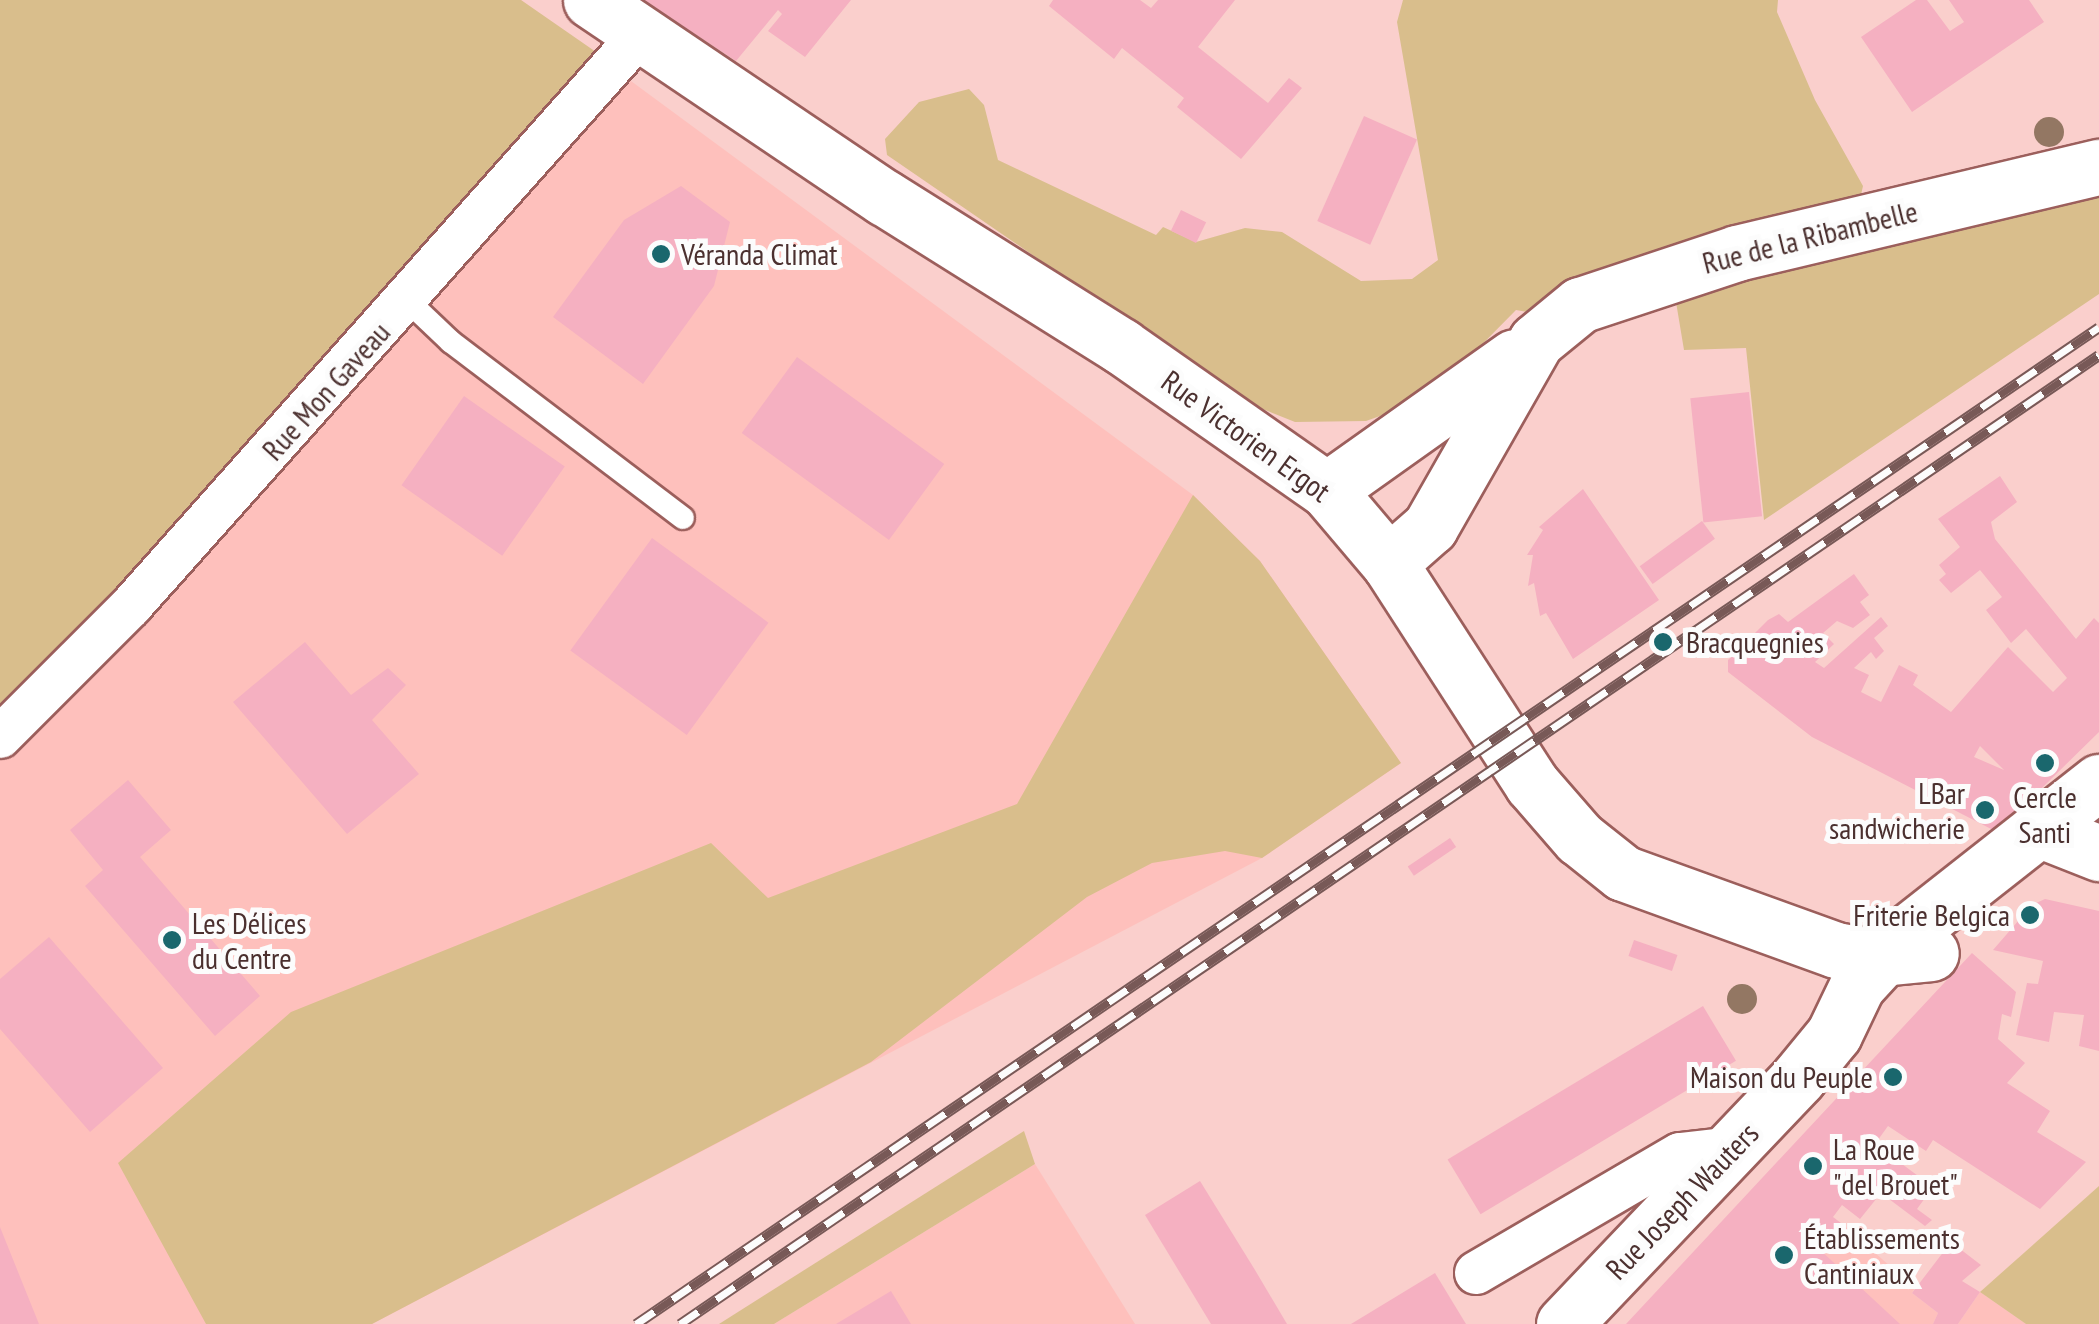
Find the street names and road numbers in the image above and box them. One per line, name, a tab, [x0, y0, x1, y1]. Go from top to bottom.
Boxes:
street label: Rue de la Ribambelle	[1699, 193, 1921, 281]
street label: Rue Mon Gaveau	[255, 314, 397, 468]
street label: Rue Victorien Ergot	[1154, 363, 1338, 509]
street label: Rue Joseph Wauters	[1598, 1115, 1766, 1287]

